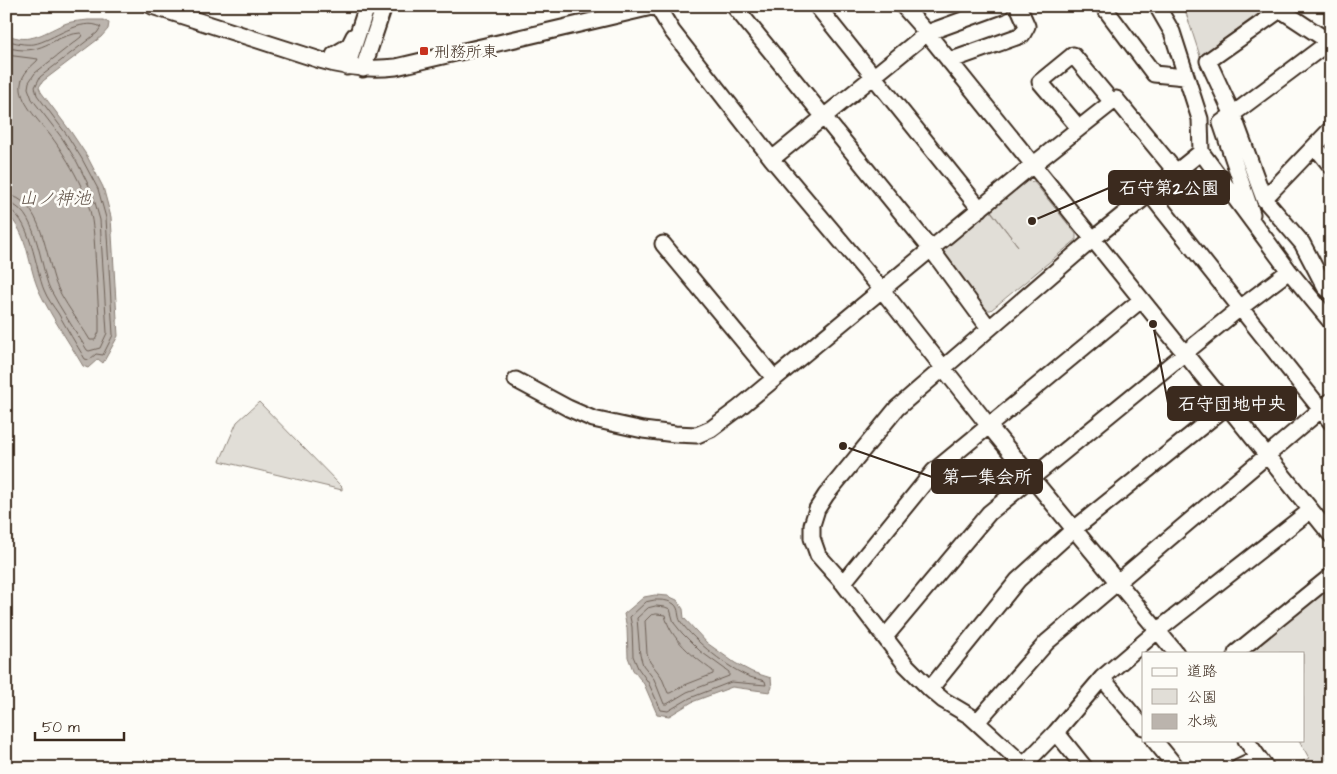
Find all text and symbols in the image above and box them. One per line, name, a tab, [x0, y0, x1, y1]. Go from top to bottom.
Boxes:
place label: 刑務所東	[434, 41, 498, 63]
marker: 刑務所東	[418, 45, 430, 57]
callout: 石守第2公園	[1109, 171, 1229, 204]
text: 石守第2公園	[1119, 176, 1219, 201]
water label: 山ノ神池	[19, 186, 92, 211]
callout: 石守団地中央	[1168, 387, 1296, 420]
text: 石守団地中央	[1178, 392, 1286, 417]
callout: 第一集会所	[932, 460, 1042, 493]
text: 第一集会所	[942, 465, 1032, 490]
legend	[1142, 652, 1304, 742]
text: 道路	[1187, 661, 1217, 682]
text: 公園	[1187, 687, 1217, 708]
scale bar	[35, 709, 124, 741]
text: 水域	[1187, 711, 1217, 732]
text: 50 m	[42, 717, 80, 738]

